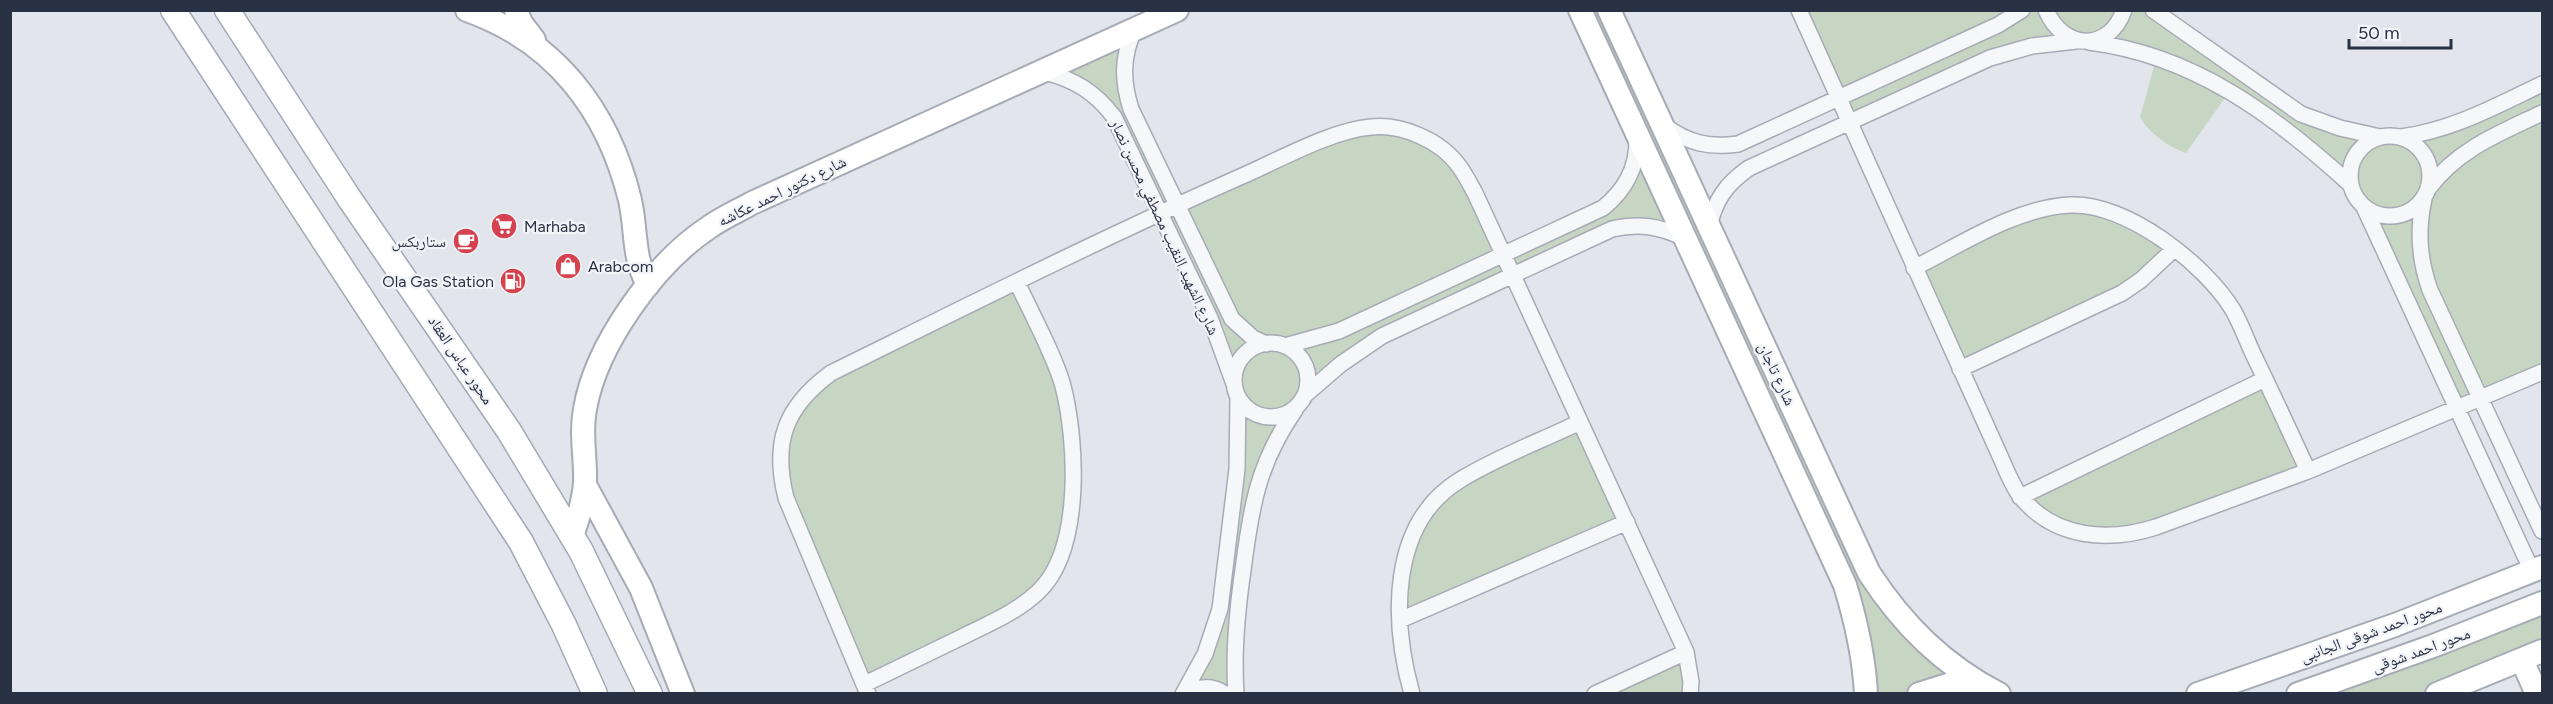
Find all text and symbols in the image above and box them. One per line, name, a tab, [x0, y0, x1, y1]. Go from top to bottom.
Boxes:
scale bar	[2349, 12, 2451, 50]
text: 50 m	[2358, 22, 2400, 44]
street label: شارع الشهيد النقيب مصطفي محسن نصار	[1103, 115, 1224, 339]
street label: شارع دكتور احمد عكاشه	[715, 152, 850, 231]
supermarket icon: Marhaba	[489, 211, 519, 241]
place label: Marhaba	[524, 217, 586, 236]
cafe icon: ستاربكس	[451, 226, 481, 256]
place label: ستاربكس	[391, 232, 446, 252]
shop icon: Arabcom	[553, 251, 583, 281]
place label: Arabcom	[588, 257, 653, 276]
fuel station icon: Ola Gas Station	[498, 266, 528, 296]
place label: Ola Gas Station	[382, 272, 494, 291]
street label: محور عباس العقاد	[423, 312, 498, 409]
street label: شارع تاجان	[1753, 339, 1800, 409]
street label: محور احمد شوقى الجانبى	[2298, 597, 2444, 667]
street label: محور احمد شوقى	[2369, 623, 2473, 677]

